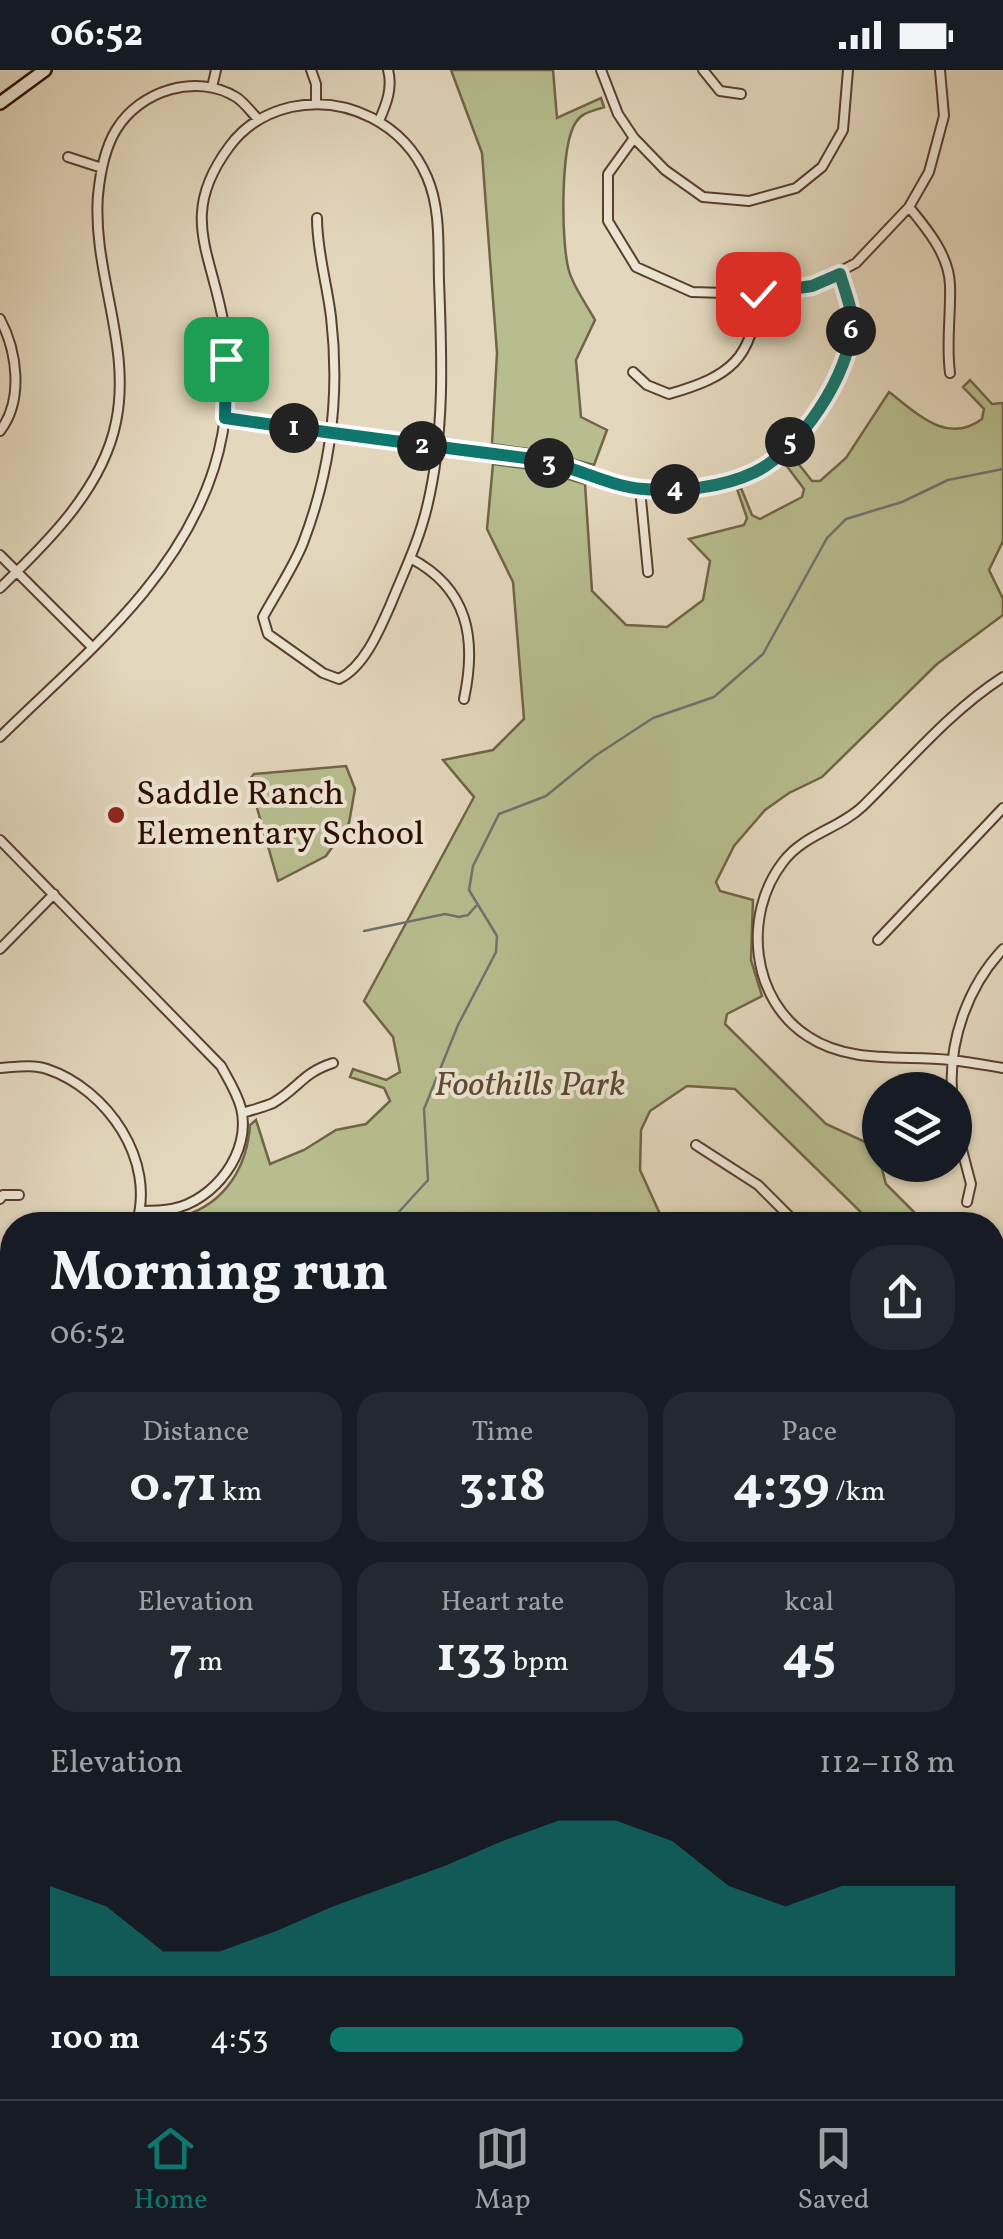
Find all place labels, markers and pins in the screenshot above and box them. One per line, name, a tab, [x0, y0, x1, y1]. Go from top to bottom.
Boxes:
pin	[716, 252, 801, 337]
pin: 6	[826, 306, 876, 356]
pin	[184, 317, 269, 402]
pin: 1	[269, 403, 319, 453]
pin: 5	[765, 417, 815, 467]
pin: 2	[397, 421, 447, 471]
pin: 3	[524, 438, 574, 488]
pin: 4	[650, 464, 700, 514]
place label: Saddle Ranch Elementary School	[136, 771, 424, 859]
marker: Saddle Ranch Elementary School	[105, 804, 127, 826]

